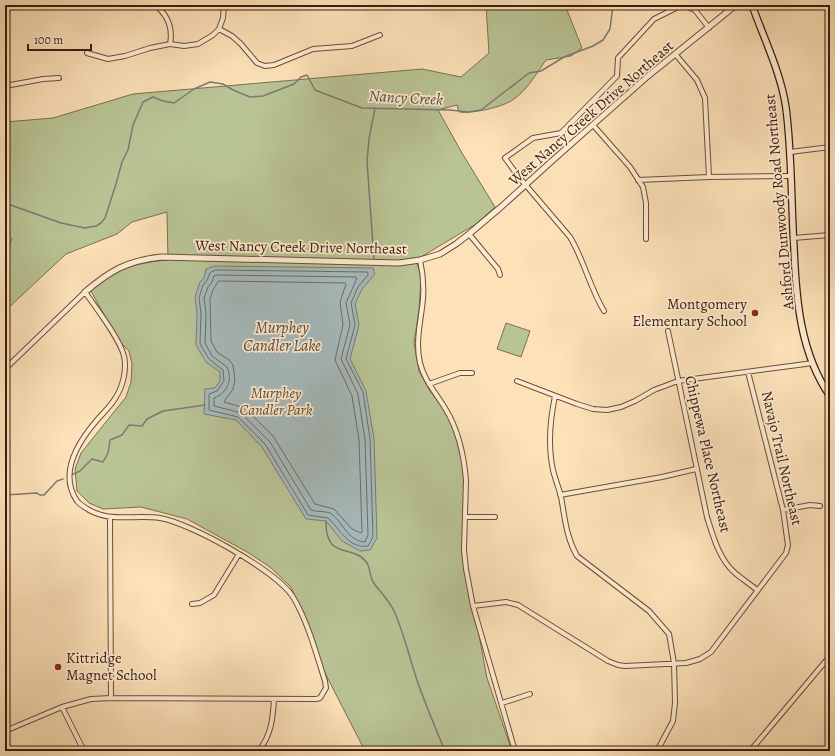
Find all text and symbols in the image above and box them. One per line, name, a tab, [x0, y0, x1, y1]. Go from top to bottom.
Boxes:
scale bar	[28, 26, 91, 52]
text: 100 m	[34, 32, 63, 48]
street label: West Nancy Creek Drive Northeast	[504, 36, 678, 191]
water label: Nancy Creek	[368, 85, 444, 111]
street label: Ashford Dunwoody Road Northeast	[760, 93, 798, 312]
street label: West Nancy Creek Drive Northeast	[194, 235, 407, 259]
place label: Montgomery Elementary School	[632, 294, 747, 331]
marker: Montgomery Elementary School	[750, 308, 760, 318]
water label: Murphey Candler Lake	[243, 317, 321, 357]
street label: Chippewa Place Northeast	[680, 374, 736, 535]
park label: Murphey Candler Park	[240, 383, 313, 420]
street label: Navajo Trail Northeast	[757, 389, 807, 527]
place label: Kittridge Magnet School	[66, 648, 157, 685]
marker: Kittridge Magnet School	[53, 662, 63, 672]

